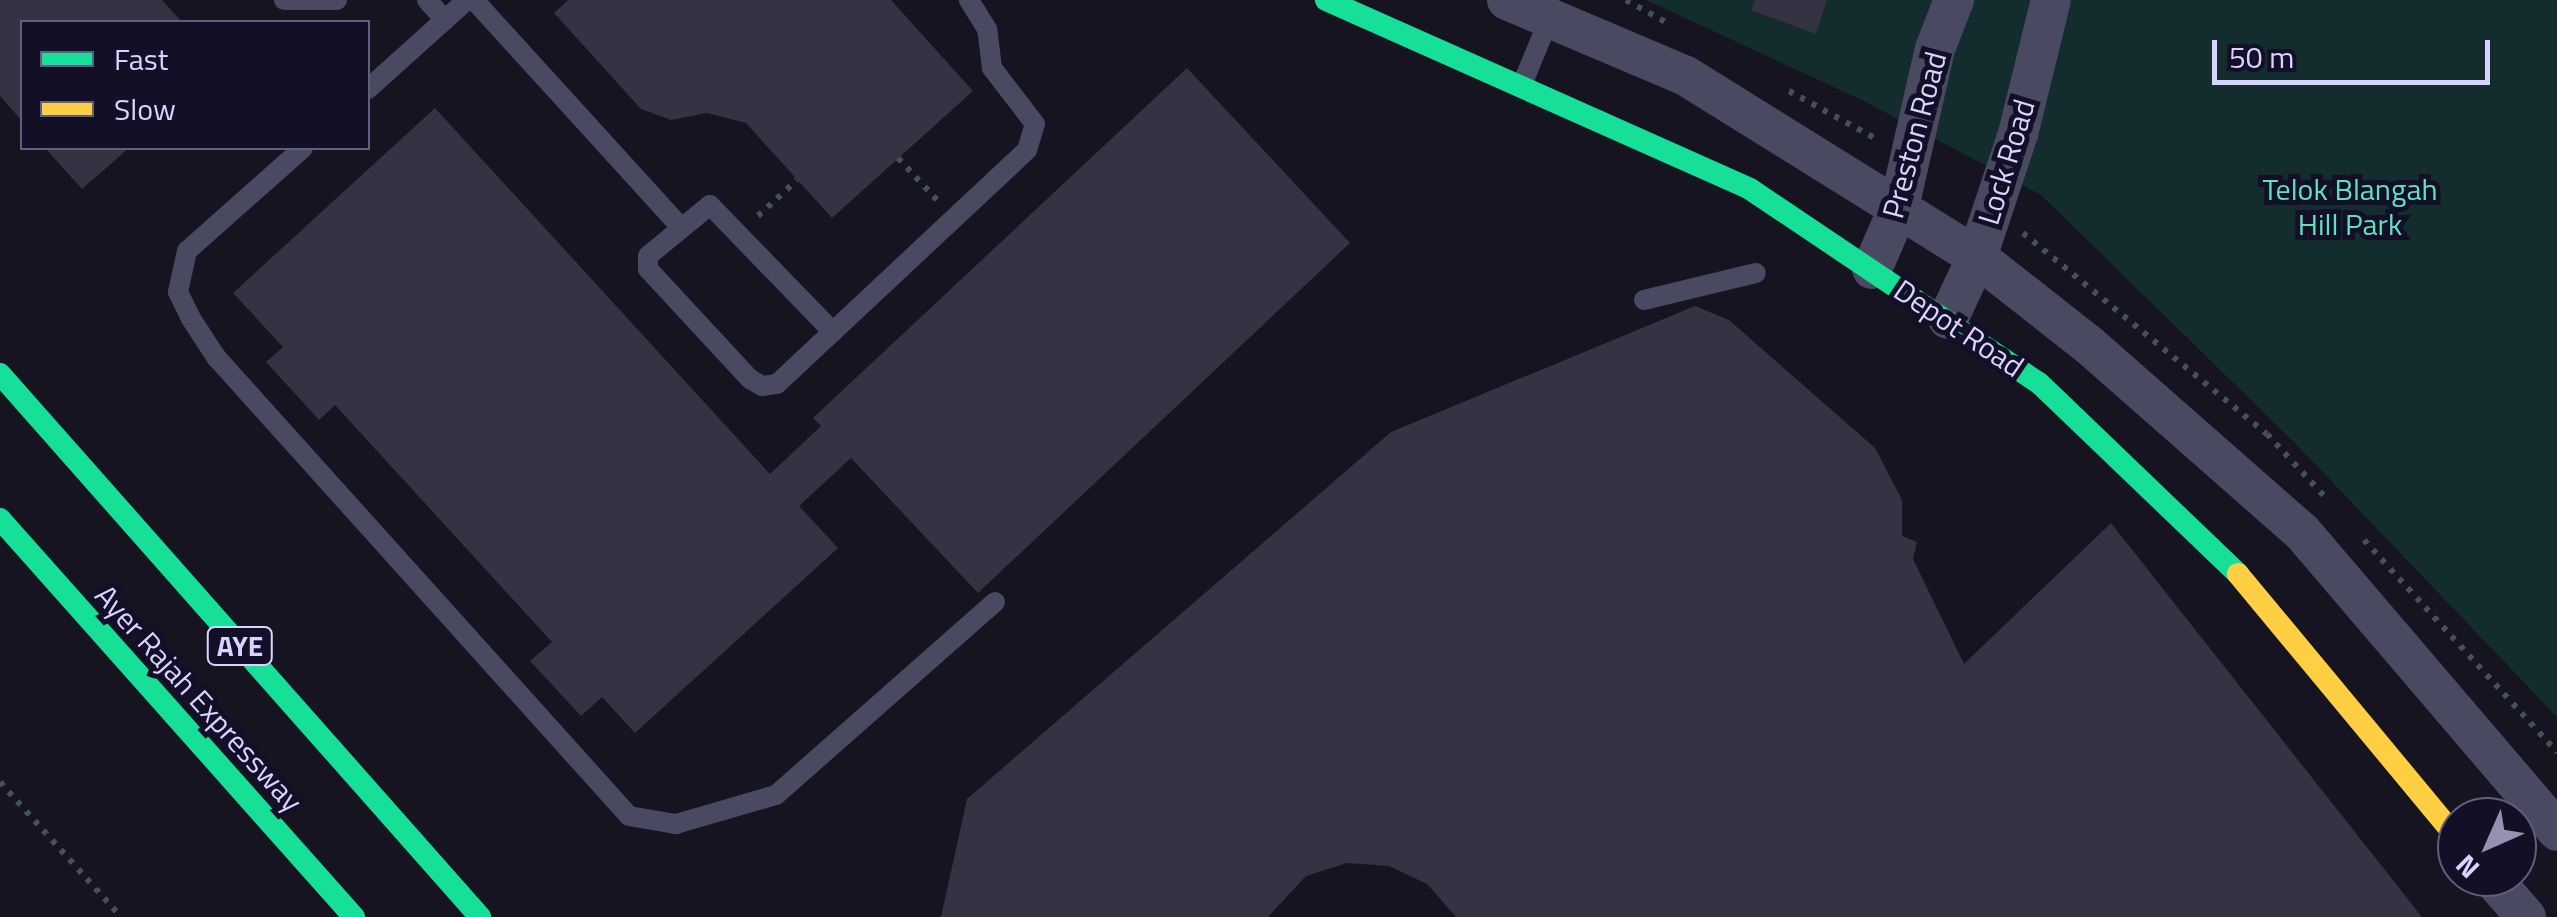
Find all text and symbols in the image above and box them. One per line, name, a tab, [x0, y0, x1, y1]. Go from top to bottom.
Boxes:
legend	[20, 20, 370, 150]
scale bar	[2217, 20, 2494, 82]
text: 50 m	[2229, 34, 2294, 80]
text: Fast	[114, 36, 168, 82]
street label: Preston Road	[1874, 48, 1954, 222]
text: Slow	[114, 86, 176, 132]
street label: Lock Road	[1970, 95, 2042, 229]
park label: Telok Blangah Hill Park	[2262, 171, 2438, 242]
street label: Depot Road	[1888, 272, 2030, 384]
street label: Ayer Rajah Expressway	[88, 577, 310, 819]
road number: AYE	[205, 623, 275, 669]
north arrow	[2437, 797, 2537, 897]
text: N	[2445, 845, 2489, 889]

